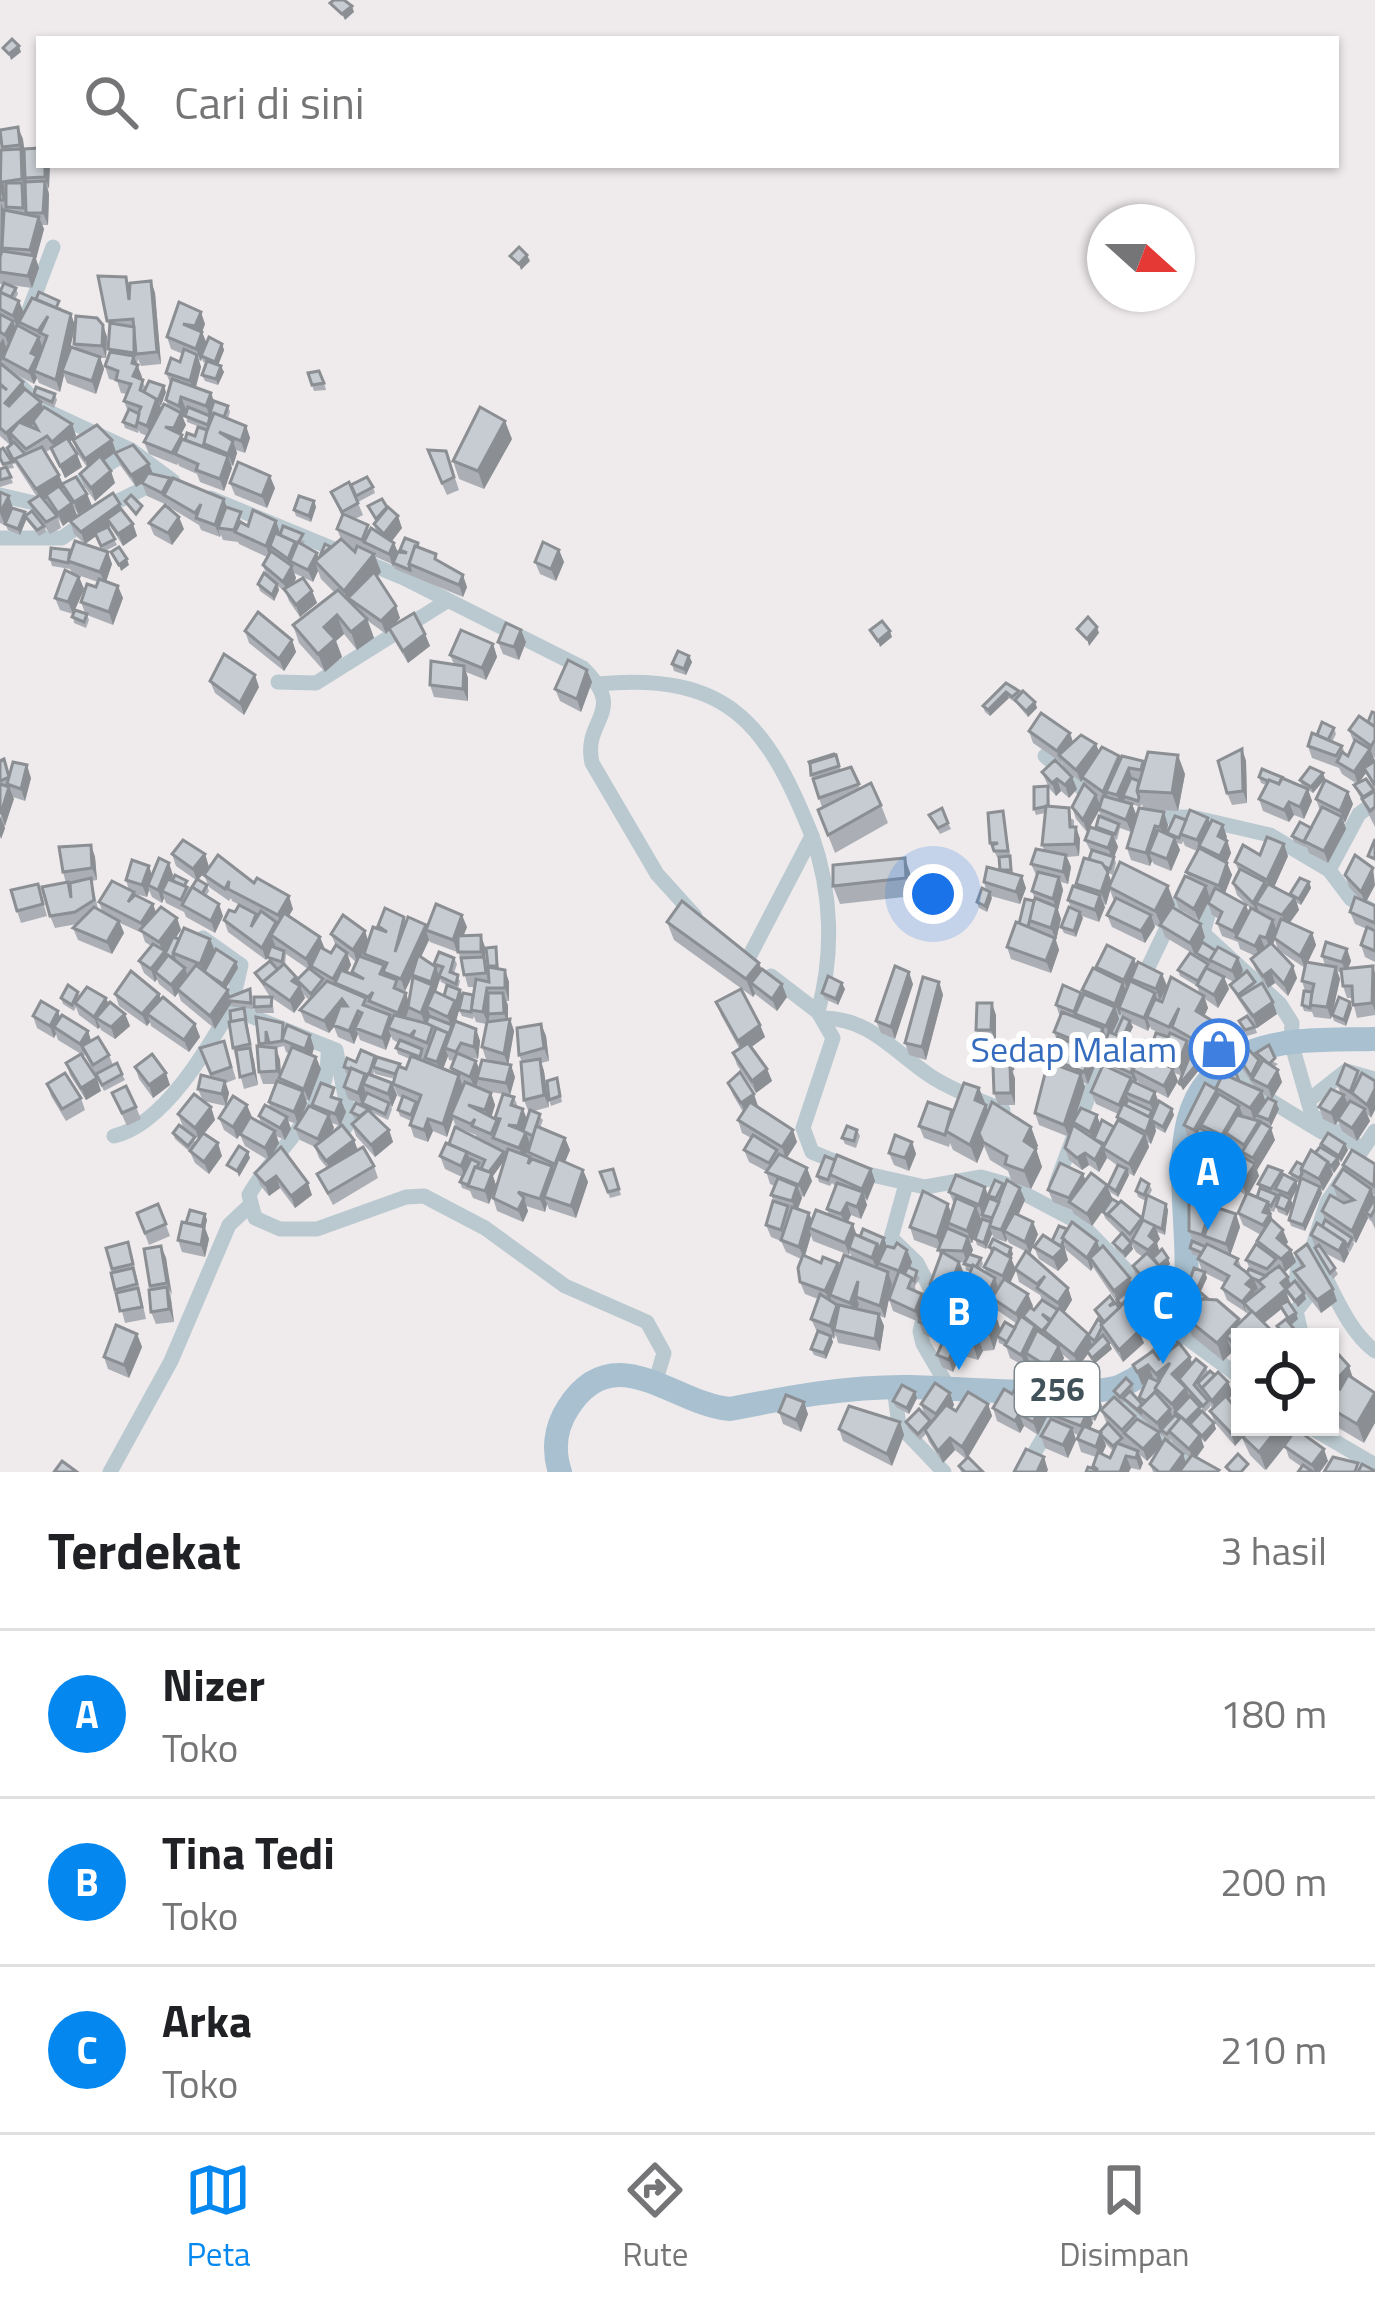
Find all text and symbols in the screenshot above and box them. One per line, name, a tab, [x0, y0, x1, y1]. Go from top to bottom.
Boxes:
search box	[36, 36, 1339, 168]
text: Cari di sini	[174, 68, 365, 136]
icon: search	[78, 69, 144, 135]
north arrow	[1087, 204, 1195, 312]
your location	[903, 864, 963, 924]
shop icon: Sedap Malam	[1188, 1018, 1250, 1080]
place label: Sedap Malam	[971, 1021, 1177, 1076]
pin: A	[1169, 1131, 1247, 1230]
pin: C	[1124, 1265, 1202, 1364]
pin: B	[920, 1271, 998, 1370]
map controls	[1231, 1328, 1339, 1436]
button: locate	[1231, 1328, 1339, 1436]
road number: 256	[1015, 1362, 1099, 1416]
text: Terdekat	[48, 1511, 241, 1589]
text: 3 hasil	[1220, 1521, 1327, 1580]
text: Nizer	[162, 1650, 265, 1718]
text: A	[75, 1684, 99, 1743]
text: 180 m	[1220, 1684, 1327, 1743]
text: Toko	[162, 1718, 238, 1777]
text: Tina Tedi	[162, 1818, 335, 1886]
text: B	[75, 1852, 99, 1911]
text: 200 m	[1220, 1852, 1327, 1911]
text: Toko	[162, 1886, 238, 1945]
text: Arka	[162, 1986, 252, 2054]
text: C	[76, 2020, 98, 2079]
text: 210 m	[1220, 2020, 1327, 2079]
text: Toko	[162, 2054, 238, 2113]
tab: Peta	[185, 2157, 251, 2279]
tab: Rute	[622, 2157, 688, 2279]
tab: Disimpan	[1059, 2157, 1190, 2279]

